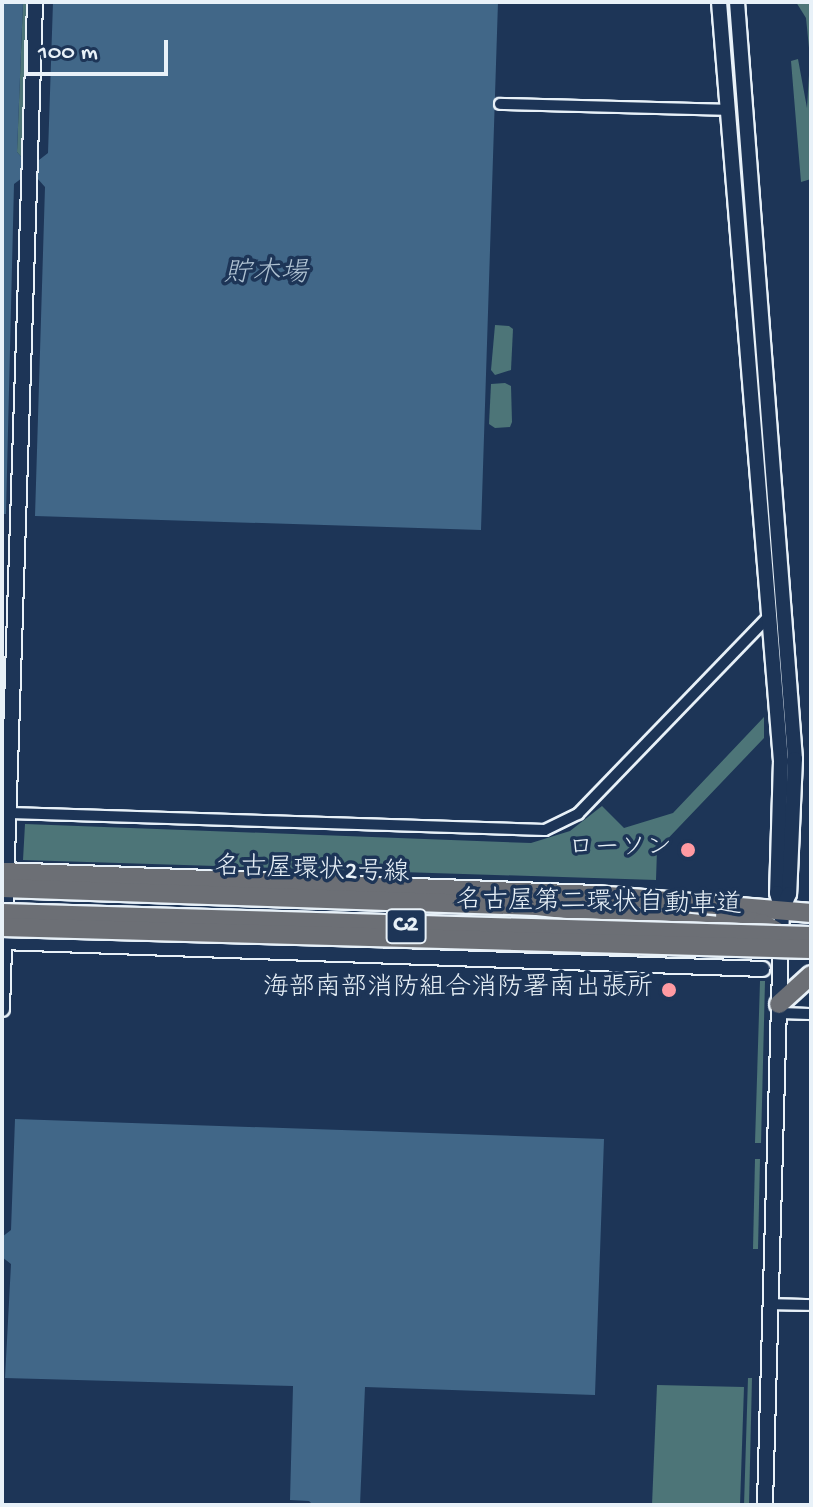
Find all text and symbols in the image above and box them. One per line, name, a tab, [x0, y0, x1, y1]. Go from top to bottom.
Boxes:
scale bar	[28, 24, 172, 74]
text: 100 m	[38, 39, 98, 68]
water label: 貯木場	[224, 258, 308, 292]
place label: ローソン	[568, 834, 672, 866]
marker: ローソン	[679, 841, 697, 859]
street label: 名古屋環状2号線	[214, 853, 410, 891]
street label: 名古屋第二環状自動車道	[456, 887, 742, 923]
road number: C2	[384, 906, 428, 946]
place label: 海部南部消防組合消防署南出張所	[263, 974, 653, 1006]
marker: 海部南部消防組合消防署南出張所	[660, 981, 678, 999]

